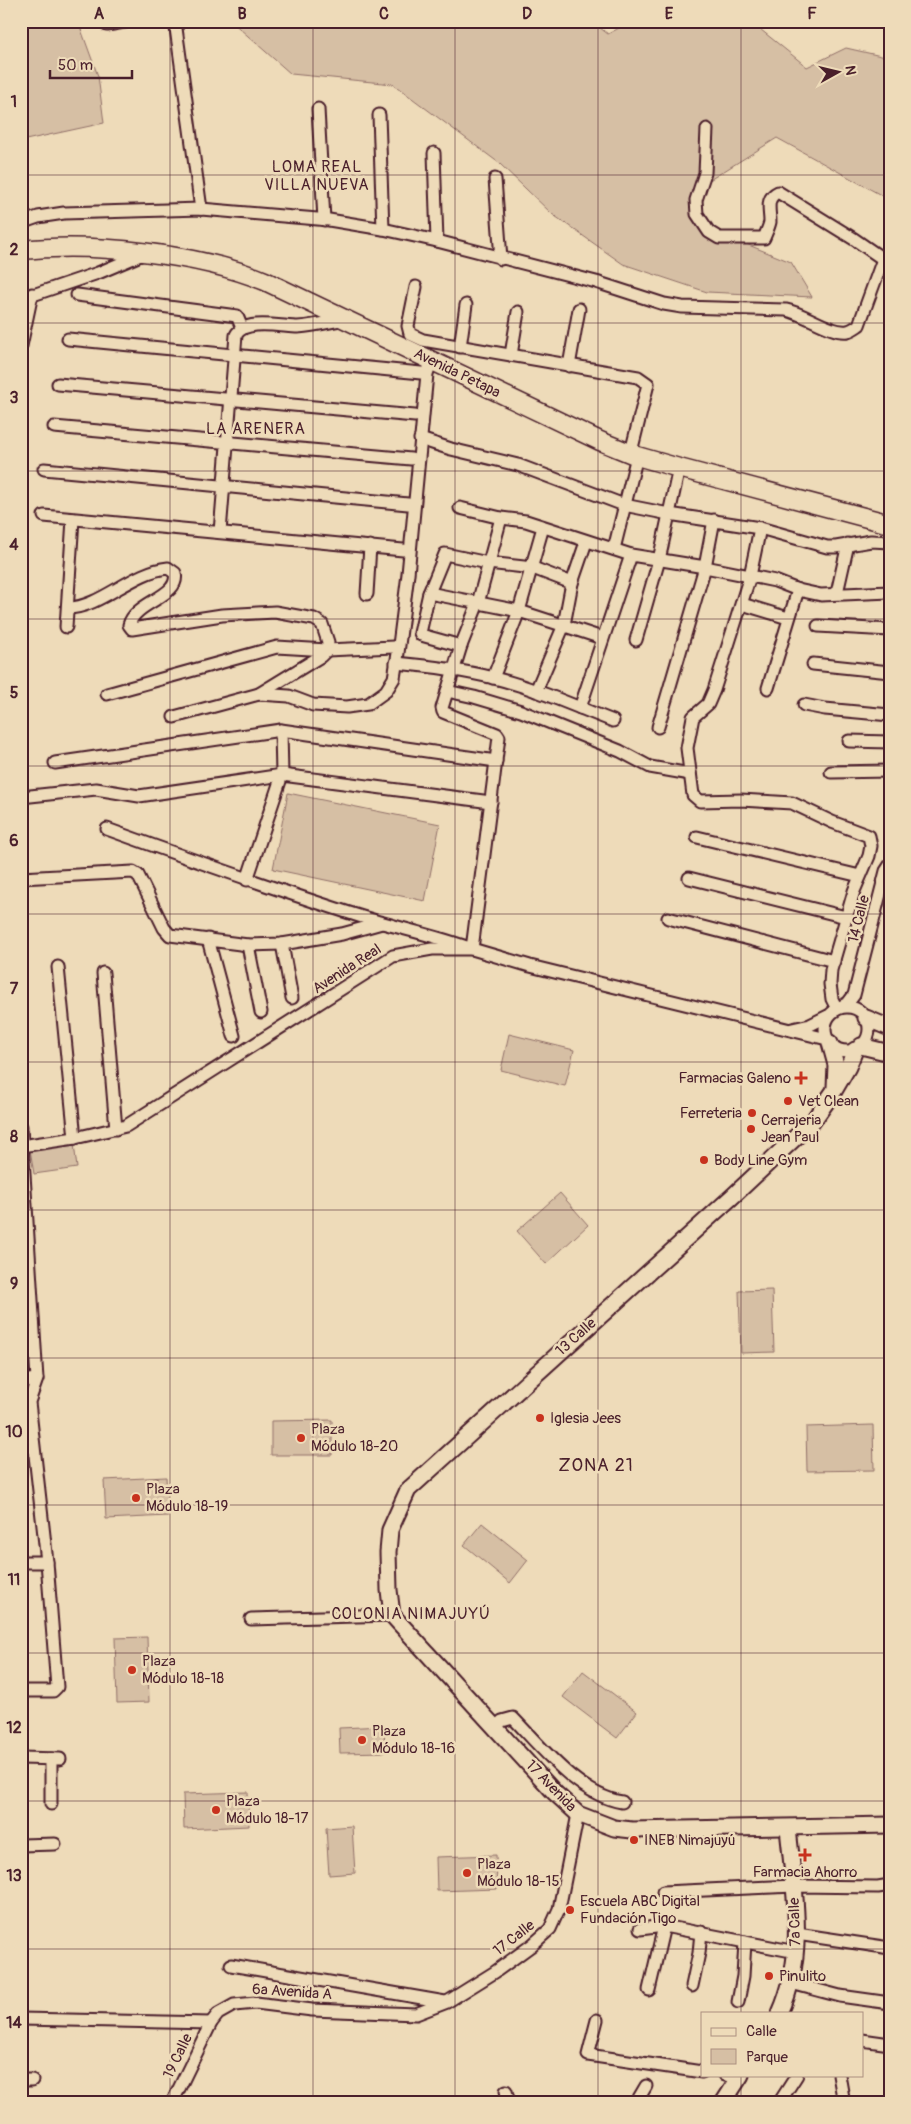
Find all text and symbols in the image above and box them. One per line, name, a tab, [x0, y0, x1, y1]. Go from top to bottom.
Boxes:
text: A	[94, 4, 105, 24]
text: B	[237, 4, 247, 24]
text: C	[379, 4, 389, 24]
text: D	[522, 4, 532, 24]
text: E	[665, 4, 674, 24]
text: F	[807, 4, 817, 24]
scale bar	[50, 48, 132, 80]
north arrow	[814, 48, 864, 98]
text: 50 m	[58, 56, 93, 75]
text: N	[841, 64, 859, 76]
text: 1	[11, 92, 17, 112]
district label: LOMA REAL VILLA NUEVA	[264, 157, 370, 195]
text: 2	[10, 240, 19, 260]
street label: Avenida Petapa	[411, 344, 504, 402]
text: 3	[10, 388, 19, 408]
district label: LA ARENERA	[206, 419, 306, 439]
text: 4	[9, 535, 19, 555]
text: 5	[10, 683, 19, 703]
text: 6	[9, 831, 19, 851]
street label: 14 Calle	[844, 893, 874, 945]
street label: Avenida Real	[309, 940, 385, 998]
text: 7	[10, 979, 19, 999]
place label: Farmacias Galeno	[679, 1069, 791, 1088]
marker: Farmacias Galeno	[795, 1072, 807, 1084]
place label: Vet Clean	[798, 1092, 859, 1111]
marker: Vet Clean	[782, 1095, 794, 1107]
place label: Ferreteria	[680, 1104, 742, 1123]
marker: Ferreteria	[746, 1107, 758, 1119]
place label: Cerrajeria Jean Paul	[761, 1111, 821, 1147]
marker: Cerrajeria Jean Paul	[745, 1123, 757, 1135]
text: 8	[10, 1127, 18, 1147]
place label: Body Line Gym	[714, 1151, 807, 1170]
marker: Body Line Gym	[698, 1154, 710, 1166]
text: 9	[10, 1274, 18, 1294]
street label: 13 Calle	[552, 1313, 601, 1360]
place label: Iglesia Jees	[550, 1409, 621, 1428]
marker: Iglesia Jees	[534, 1412, 546, 1424]
place label: Plaza Módulo 18-20	[311, 1420, 398, 1456]
text: 10	[5, 1422, 23, 1442]
marker: Plaza Módulo 18-20	[295, 1432, 307, 1444]
district label: ZONA 21	[558, 1454, 634, 1477]
place label: Plaza Módulo 18-19	[146, 1480, 228, 1516]
marker: Plaza Módulo 18-19	[130, 1492, 142, 1504]
text: 11	[8, 1570, 20, 1590]
district label: COLONIA NIMAJUYÚ	[331, 1604, 491, 1624]
place label: Plaza Módulo 18-18	[142, 1652, 224, 1688]
marker: Plaza Módulo 18-18	[126, 1664, 138, 1676]
text: 12	[6, 1718, 22, 1738]
place label: Plaza Módulo 18-16	[372, 1722, 455, 1758]
marker: Plaza Módulo 18-16	[356, 1734, 368, 1746]
street label: 17 Avenida	[522, 1756, 580, 1816]
place label: Plaza Módulo 18-17	[226, 1792, 308, 1828]
marker: Plaza Módulo 18-17	[210, 1804, 222, 1816]
place label: INEB Nimajuyú	[644, 1831, 736, 1850]
marker: INEB Nimajuyú	[628, 1834, 640, 1846]
marker: Farmacia Ahorro	[799, 1849, 811, 1861]
place label: Plaza Módulo 18-15	[477, 1855, 560, 1891]
place label: Farmacia Ahorro	[753, 1863, 857, 1882]
text: 13	[6, 1866, 22, 1886]
marker: Plaza Módulo 18-15	[461, 1867, 473, 1879]
place label: Escuela ABC Digital Fundación Tigo	[580, 1892, 700, 1928]
street label: 7a Calle	[785, 1897, 805, 1947]
marker: Escuela ABC Digital Fundación Tigo	[564, 1904, 576, 1916]
street label: 17 Calle	[489, 1915, 539, 1960]
place label: Pinulito	[779, 1967, 826, 1986]
marker: Pinulito	[763, 1970, 775, 1982]
street label: 6a Avenida A	[251, 1980, 333, 2004]
legend	[701, 2012, 864, 2076]
text: 14	[6, 2013, 22, 2033]
text: Calle	[746, 2022, 777, 2041]
street label: 19 Calle	[159, 2030, 197, 2082]
text: Parque	[746, 2048, 789, 2067]

